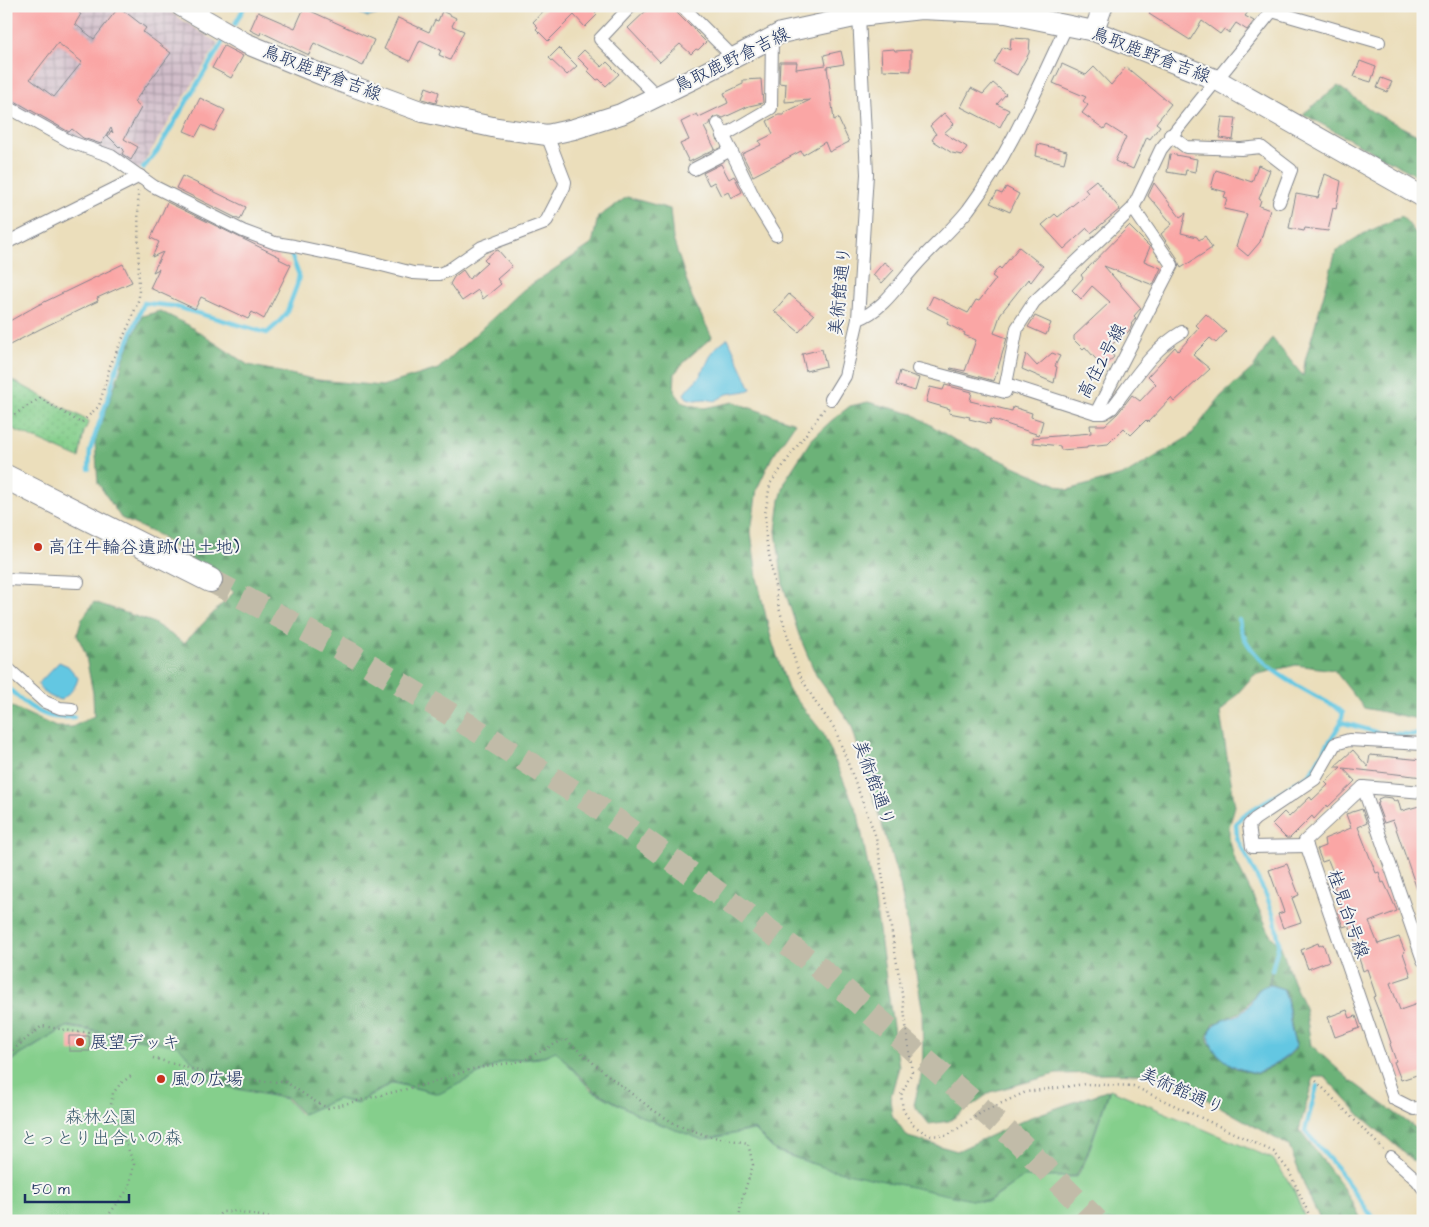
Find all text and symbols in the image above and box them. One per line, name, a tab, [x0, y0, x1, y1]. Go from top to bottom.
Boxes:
street label: 鳥取鹿野倉吉線	[670, 21, 794, 99]
street label: 鳥取鹿野倉吉線	[1088, 21, 1214, 89]
street label: 鳥取鹿野倉吉線	[259, 39, 385, 107]
street label: 美術館通り	[823, 245, 857, 337]
street label: 高住2号線	[1072, 319, 1132, 403]
place label: 高住牛輪谷遺跡(出土地)	[48, 535, 240, 560]
marker: 高住牛輪谷遺跡(出土地)	[32, 541, 44, 553]
street label: 美術館通り	[847, 736, 901, 830]
street label: 桂見台1号線	[1321, 866, 1375, 962]
place label: 展望デッキ	[90, 1030, 180, 1055]
marker: 展望デッキ	[74, 1036, 86, 1048]
street label: 美術館通り	[1136, 1061, 1228, 1121]
place label: 風の広場	[171, 1067, 243, 1092]
marker: 風の広場	[155, 1073, 167, 1085]
park label: 森林公園 とっとり出合いの森	[20, 1105, 182, 1151]
scale bar	[25, 1172, 129, 1204]
text: 50 m	[32, 1179, 70, 1200]

